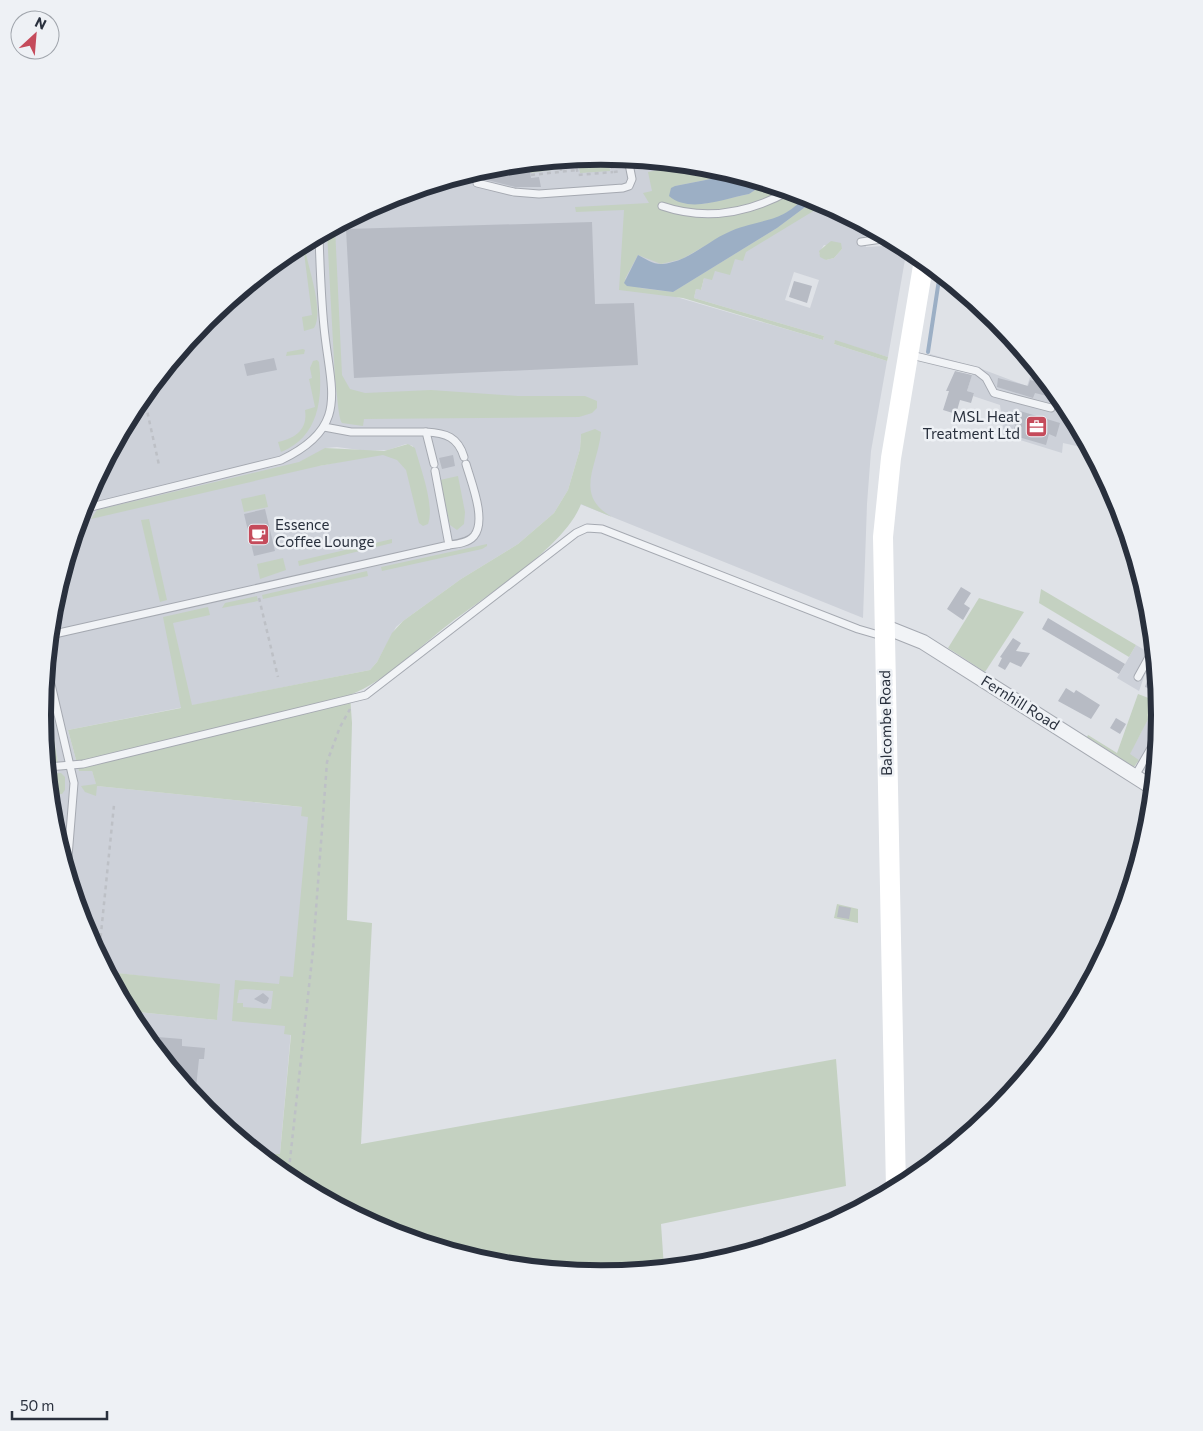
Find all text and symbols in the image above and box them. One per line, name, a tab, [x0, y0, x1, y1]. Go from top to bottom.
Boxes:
north arrow	[10, 10, 60, 60]
text: N	[32, 13, 49, 33]
place label: MSL Heat Treatment Ltd	[923, 407, 1020, 442]
office icon: MSL Heat Treatment Ltd	[1024, 414, 1048, 438]
place label: Essence Coffee Lounge	[275, 515, 374, 550]
cafe icon: Essence Coffee Lounge	[247, 522, 271, 546]
street label: Balcombe Road	[875, 670, 895, 776]
street label: Fernhill Road	[978, 671, 1063, 733]
scale bar	[12, 1388, 108, 1420]
text: 50 m	[20, 1396, 54, 1414]

